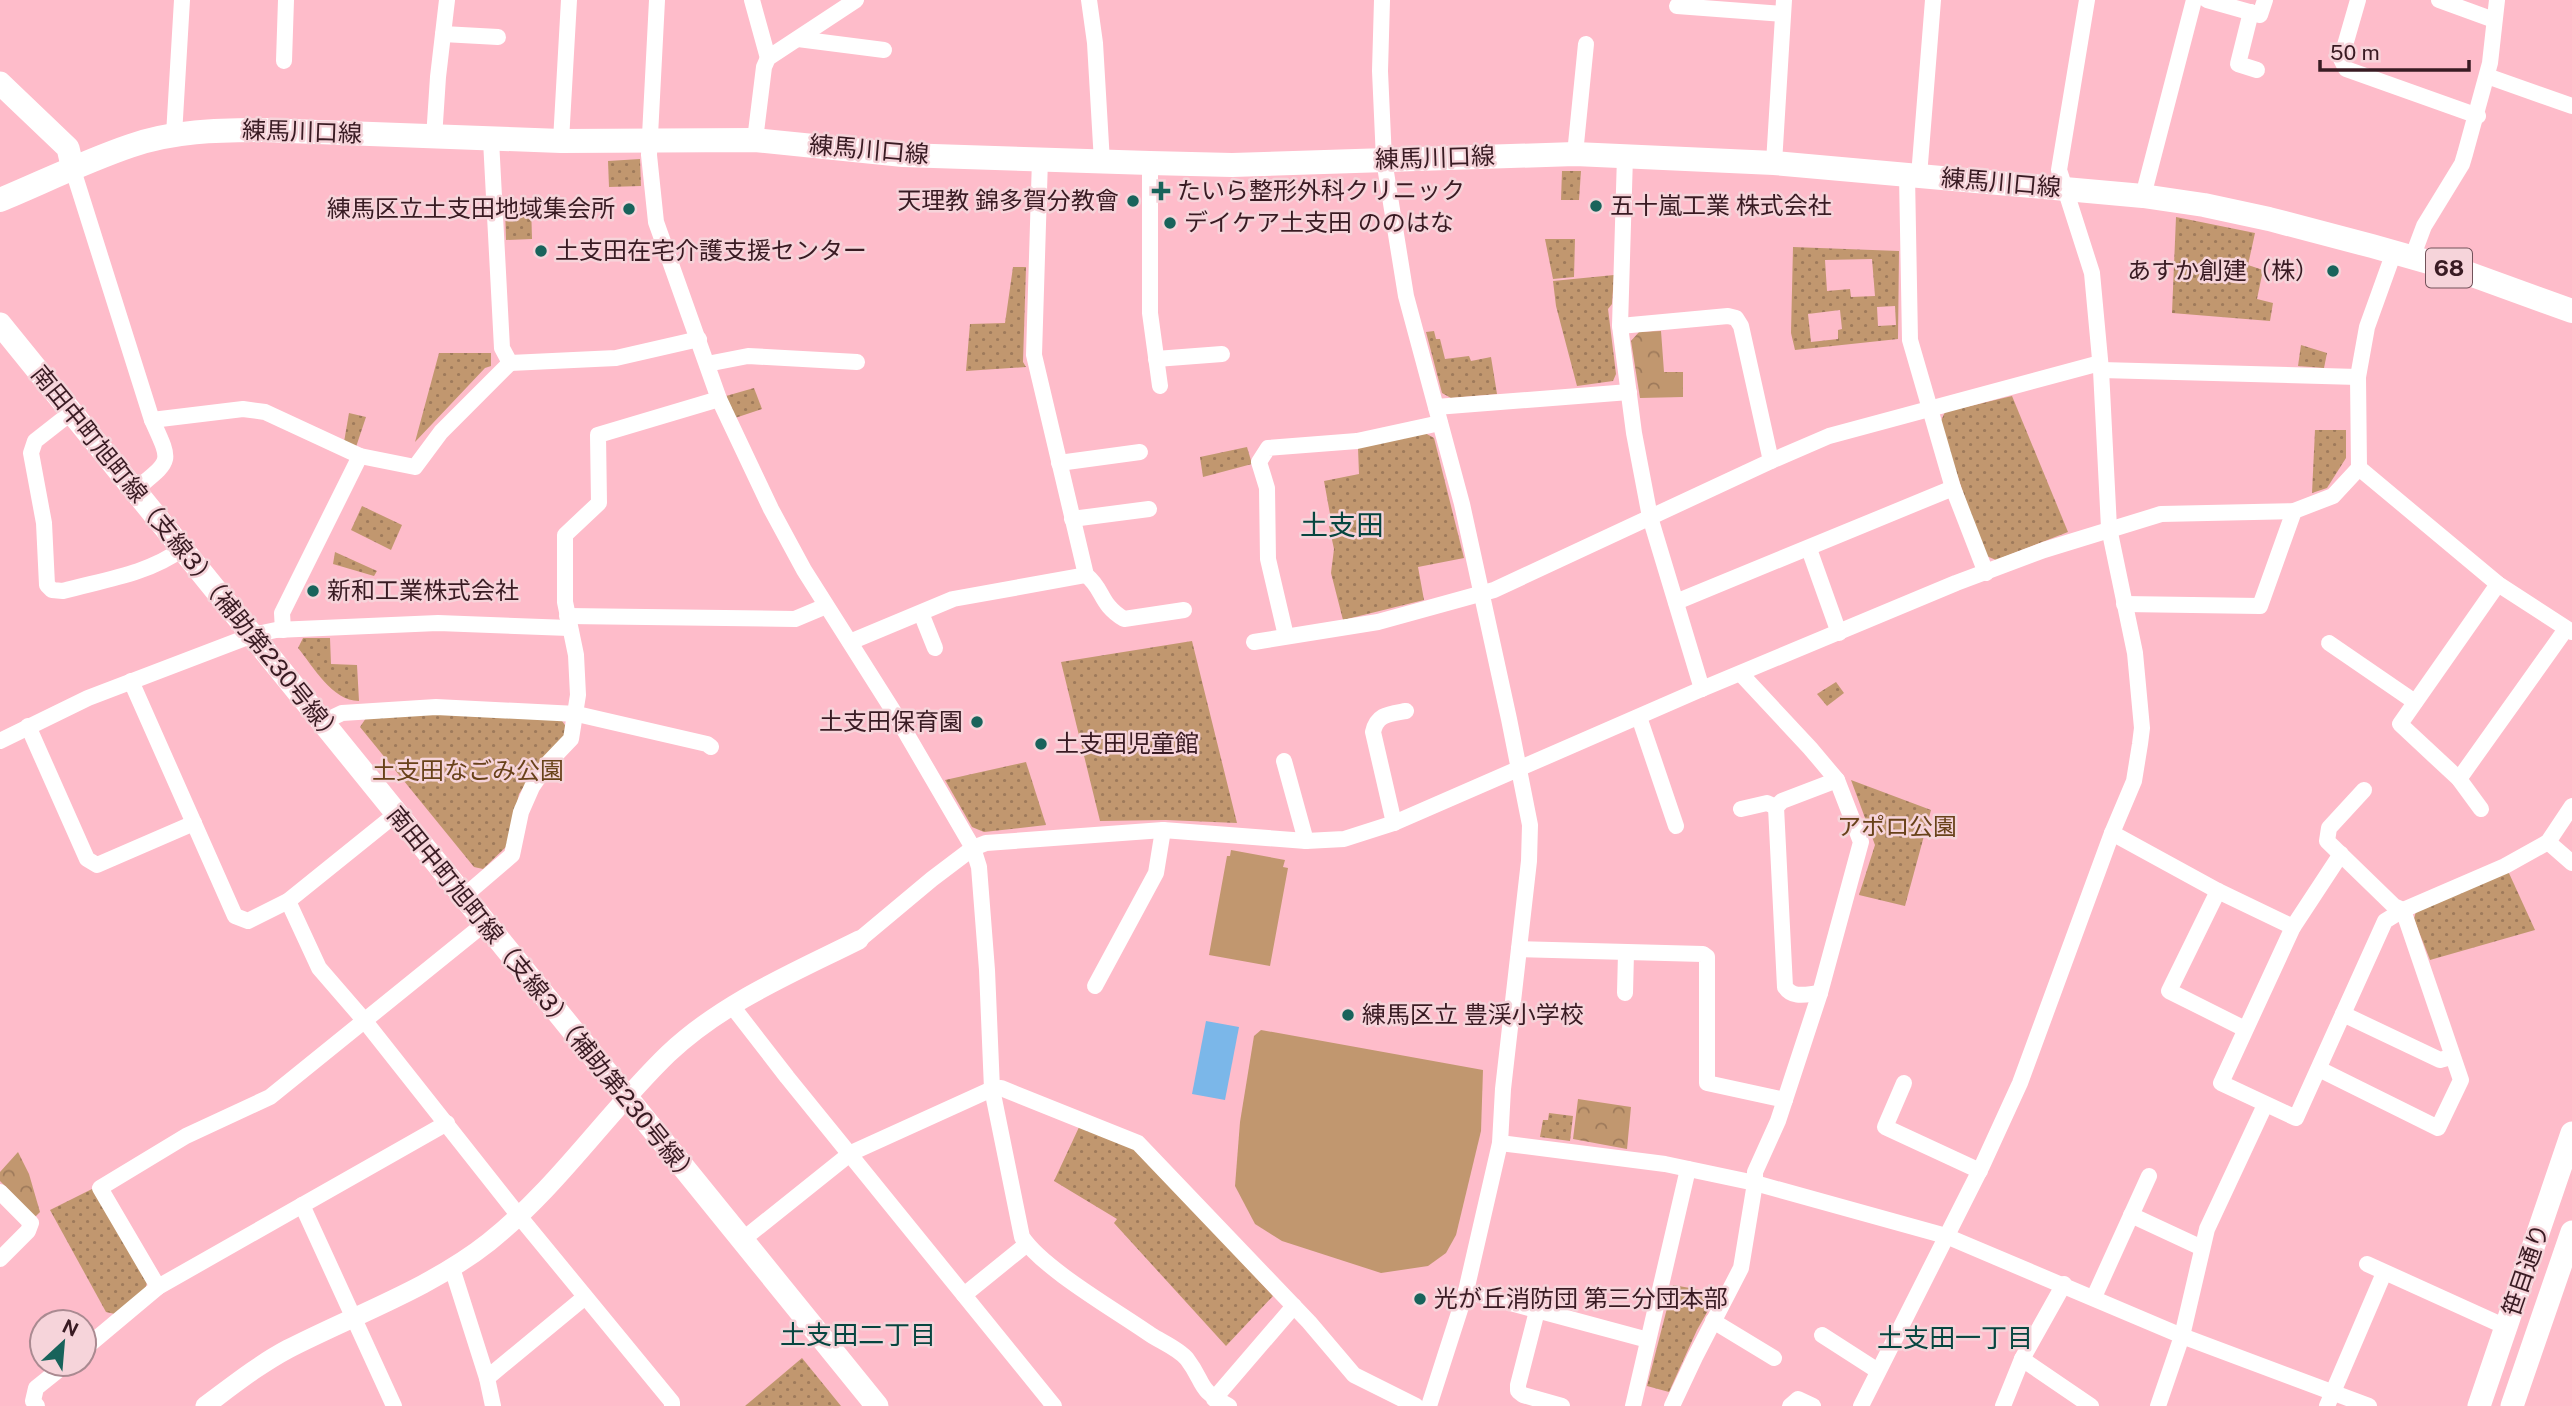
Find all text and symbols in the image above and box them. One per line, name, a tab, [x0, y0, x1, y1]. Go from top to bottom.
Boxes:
scale bar	[2320, 28, 2469, 72]
text: 50 m	[2330, 40, 2380, 65]
street label: 練馬川口線	[242, 115, 362, 147]
street label: 練馬川口線	[808, 130, 930, 168]
street label: 練馬川口線	[1375, 141, 1495, 173]
street label: 練馬川口線	[1940, 163, 2062, 201]
place label: たいら整形外科クリニック	[1177, 176, 1465, 204]
marker: たいら整形外科クリニック	[1151, 181, 1171, 201]
place label: 天理教 錦多賀分教會	[897, 186, 1119, 214]
place label: 五十嵐工業 株式会社	[1610, 191, 1832, 219]
marker: 天理教 錦多賀分教會	[1125, 193, 1141, 209]
place label: 練馬区立土支田地域集会所	[327, 194, 615, 222]
marker: 五十嵐工業 株式会社	[1588, 198, 1604, 214]
marker: 練馬区立土支田地域集会所	[621, 201, 637, 217]
place label: デイケア土支田 ののはな	[1184, 208, 1454, 236]
marker: デイケア土支田 ののはな	[1162, 215, 1178, 231]
place label: 土支田在宅介護支援センター	[555, 236, 867, 264]
marker: 土支田在宅介護支援センター	[533, 243, 549, 259]
road number: 68	[2426, 248, 2472, 288]
place label: あすか創建（株）	[2127, 256, 2319, 284]
marker: あすか創建（株）	[2325, 263, 2341, 279]
street label: 南田中町旭町線（支線3）（補助第230号線）	[26, 359, 349, 749]
district label: 土支田	[1300, 508, 1384, 541]
place label: 新和工業株式会社	[327, 576, 519, 604]
marker: 新和工業株式会社	[305, 583, 321, 599]
place label: 土支田保育園	[819, 707, 963, 735]
marker: 土支田保育園	[969, 714, 985, 730]
place label: 土支田児童館	[1055, 729, 1199, 757]
marker: 土支田児童館	[1033, 736, 1049, 752]
park label: 土支田なごみ公園	[372, 756, 564, 784]
street label: 南田中町旭町線（支線3）（補助第230号線）	[382, 800, 705, 1190]
park label: アポロ公園	[1837, 812, 1957, 840]
place label: 練馬区立 豊渓小学校	[1362, 1000, 1584, 1028]
marker: 練馬区立 豊渓小学校	[1340, 1007, 1356, 1023]
street label: 笹目通り	[2496, 1220, 2554, 1320]
place label: 光が丘消防団 第三分団本部	[1434, 1284, 1728, 1312]
marker: 光が丘消防団 第三分団本部	[1412, 1291, 1428, 1307]
north arrow	[28, 1308, 98, 1378]
text: N	[59, 1315, 82, 1341]
district label: 土支田二丁目	[780, 1319, 936, 1350]
district label: 土支田一丁目	[1877, 1322, 2033, 1353]

